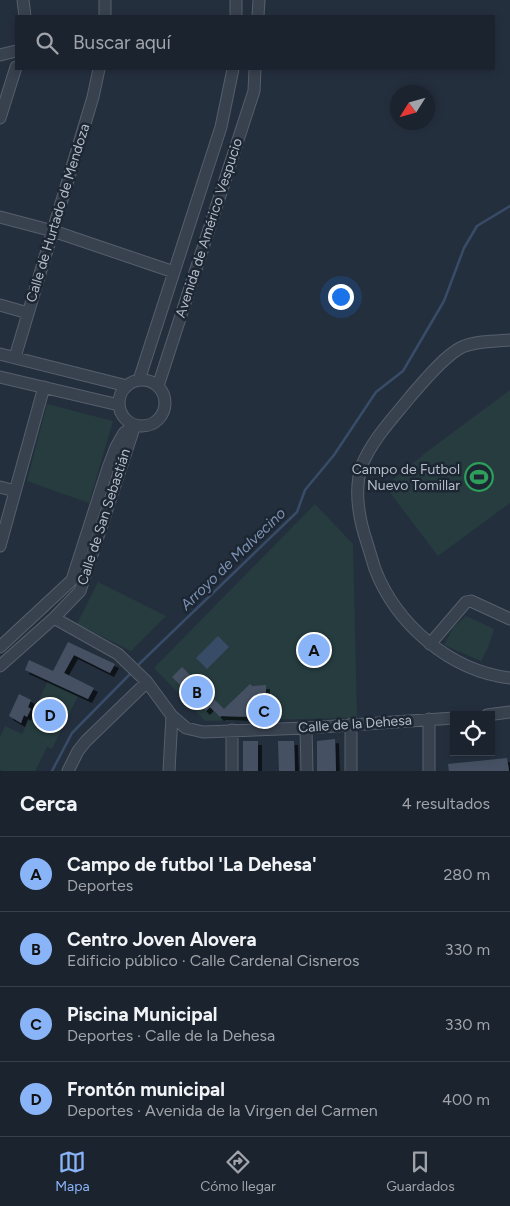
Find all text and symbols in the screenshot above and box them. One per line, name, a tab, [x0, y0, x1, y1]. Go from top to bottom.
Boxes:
search box	[15, 15, 495, 70]
icon: search	[33, 29, 61, 57]
text: Buscar aquí	[73, 31, 171, 54]
north arrow	[390, 85, 435, 130]
street label: Calle de Hurtado de Mendoza	[23, 122, 93, 304]
street label: Avenida de Américo Vespucio	[172, 136, 246, 320]
your location	[328, 284, 354, 310]
street label: Calle de San Sebastián	[74, 446, 134, 587]
place label: Campo de Futbol Nuevo Tomillar	[352, 461, 460, 494]
sports icon: Campo de Futbol Nuevo Tomillar	[464, 462, 494, 492]
water label: Arroyo de Malvecino	[176, 504, 290, 615]
pin: A	[298, 631, 330, 669]
pin: B	[181, 673, 213, 711]
pin: C	[248, 692, 280, 730]
pin: D	[34, 696, 66, 734]
map controls	[450, 711, 495, 756]
button: locate	[450, 711, 495, 756]
street label: Calle de la Dehesa	[298, 712, 412, 736]
text: Cerca	[20, 791, 77, 816]
text: 4 resultados	[402, 794, 490, 813]
text: Campo de futbol 'La Dehesa'	[67, 853, 317, 876]
text: A	[30, 865, 42, 884]
text: 280 m	[443, 865, 490, 884]
text: Deportes	[67, 876, 133, 895]
text: Centro Joven Alovera	[67, 928, 257, 951]
text: B	[31, 940, 41, 959]
text: 330 m	[445, 940, 490, 959]
text: Edificio público · Calle Cardenal Cisneros	[67, 951, 359, 970]
text: Piscina Municipal	[67, 1003, 218, 1026]
text: C	[30, 1015, 42, 1034]
text: 330 m	[445, 1015, 490, 1034]
text: Deportes · Calle de la Dehesa	[67, 1026, 275, 1045]
text: Frontón municipal	[67, 1078, 225, 1101]
text: D	[30, 1090, 42, 1109]
text: 400 m	[442, 1090, 490, 1109]
text: Deportes · Avenida de la Virgen del Carmen	[67, 1101, 378, 1120]
tab: Mapa	[55, 1148, 90, 1195]
tab: Cómo llegar	[200, 1148, 276, 1195]
tab: Guardados	[386, 1148, 455, 1195]

